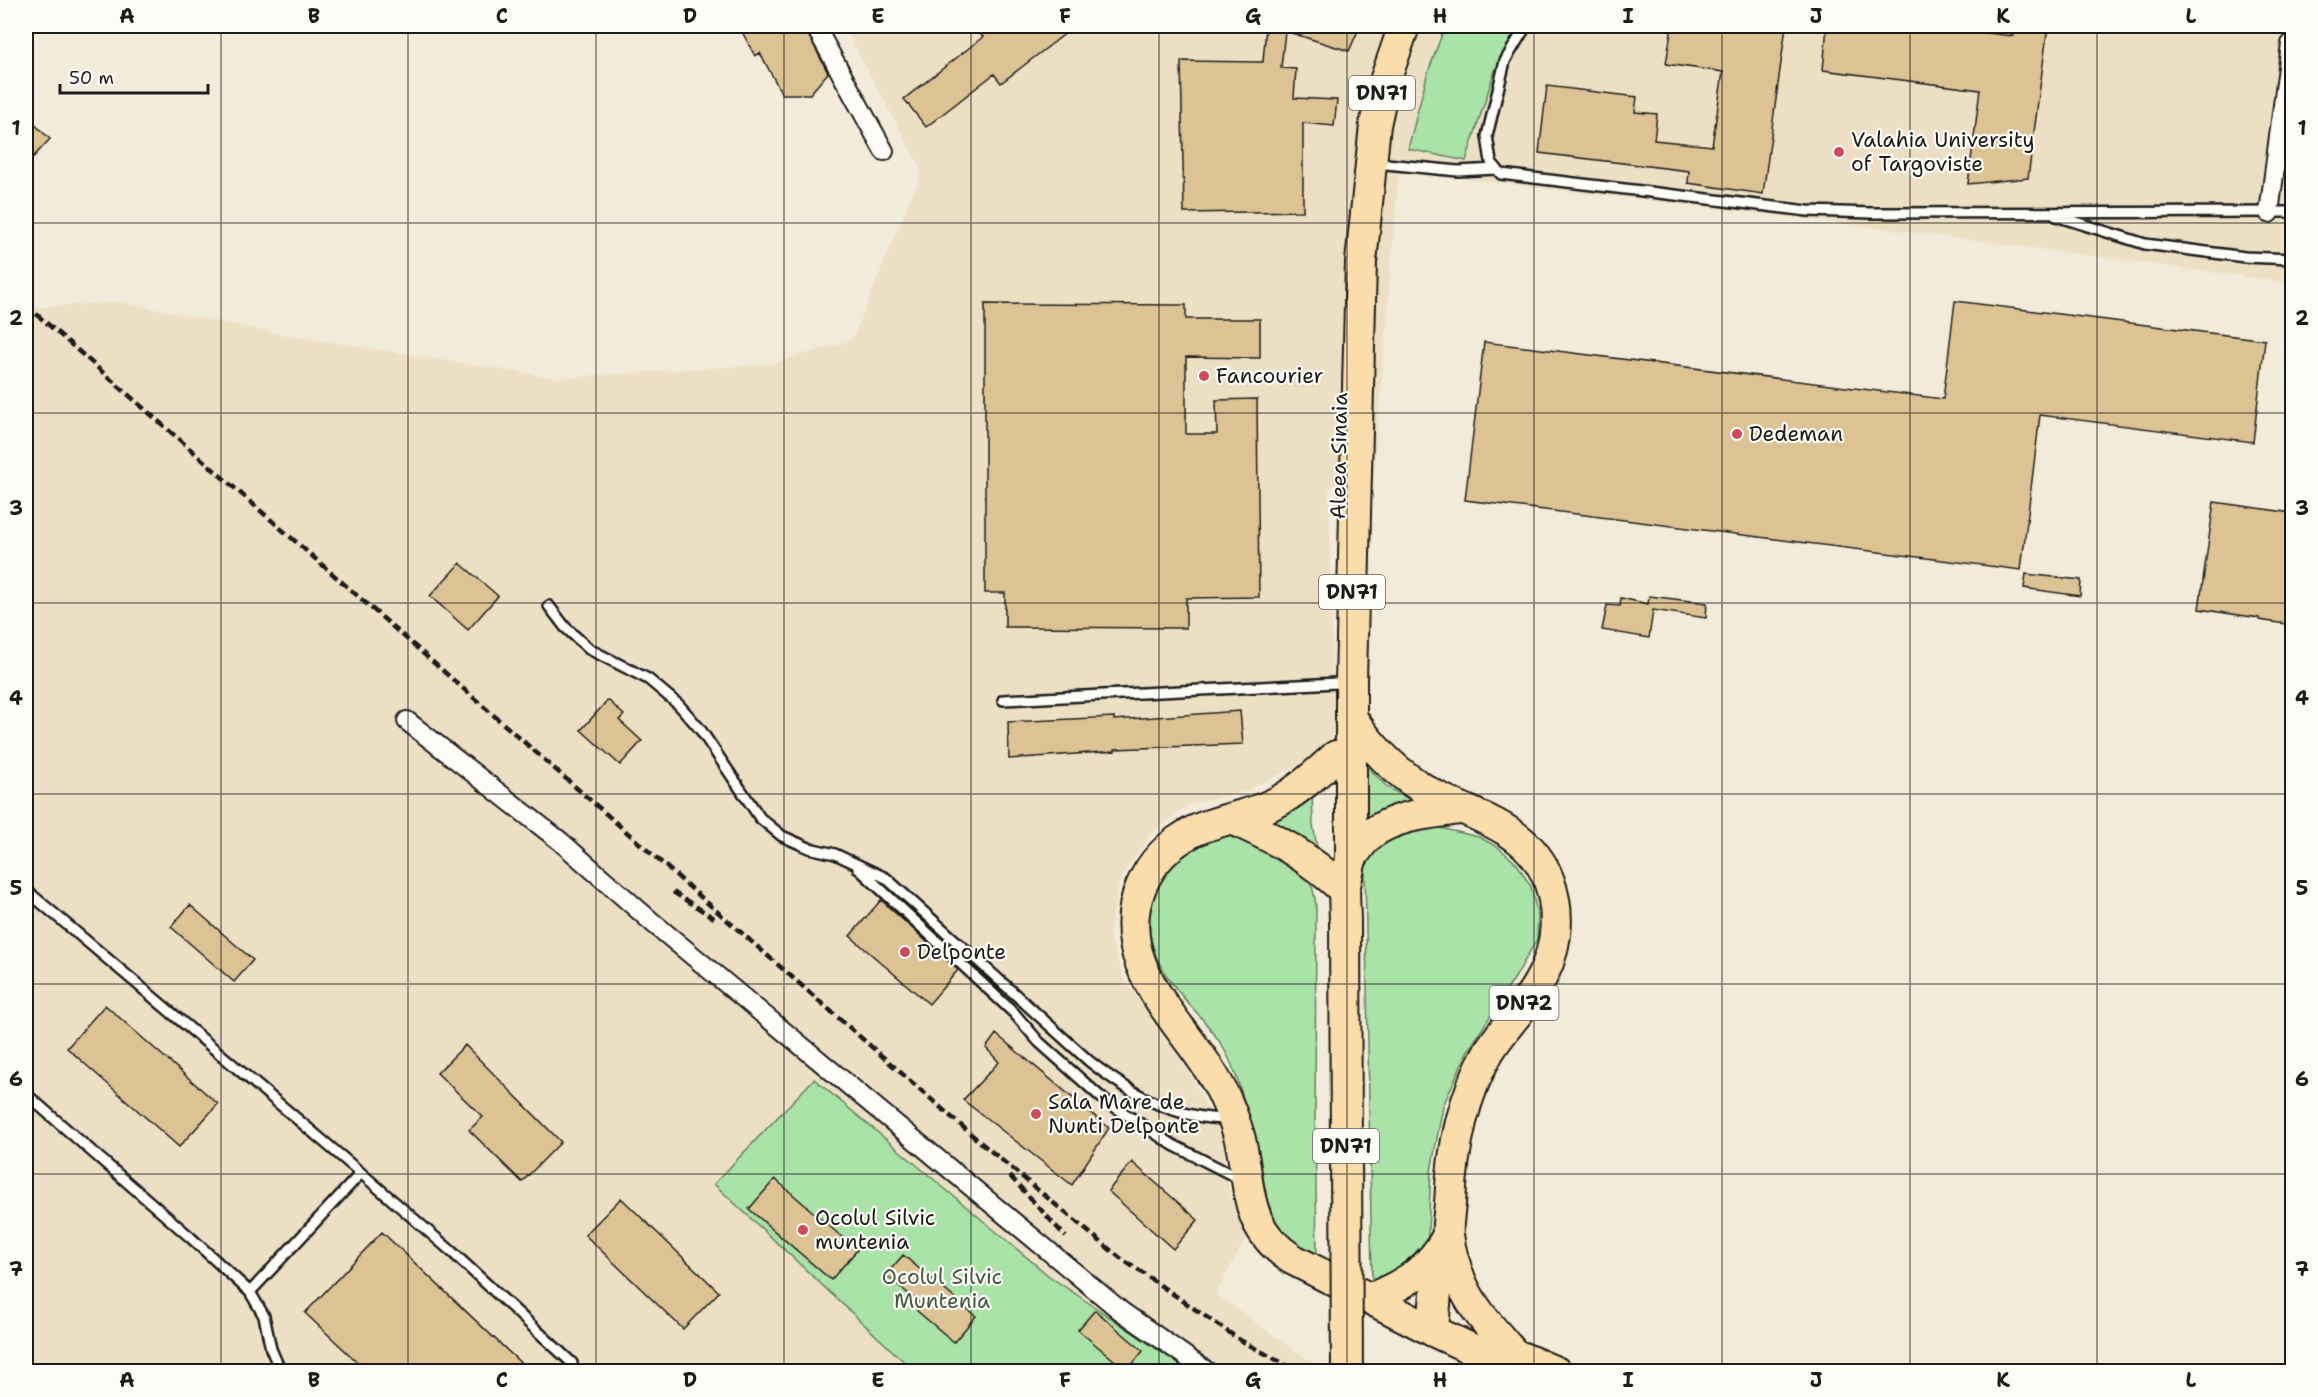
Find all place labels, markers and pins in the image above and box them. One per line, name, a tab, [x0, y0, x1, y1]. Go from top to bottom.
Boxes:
place label: Valahia University of Targoviste	[1851, 126, 2035, 178]
marker: Valahia University of Targoviste	[1832, 145, 1846, 159]
place label: Fancourier	[1216, 362, 1324, 390]
marker: Fancourier	[1197, 369, 1211, 383]
place label: Dedeman	[1749, 420, 1843, 448]
marker: Dedeman	[1730, 427, 1744, 441]
place label: Delponte	[917, 938, 1006, 966]
marker: Delponte	[898, 945, 912, 959]
place label: Sala Mare de Nunti Delponte	[1048, 1088, 1200, 1140]
marker: Sala Mare de Nunti Delponte	[1029, 1107, 1043, 1121]
place label: Ocolul Silvic muntenia	[815, 1204, 935, 1256]
marker: Ocolul Silvic muntenia	[796, 1223, 810, 1237]

